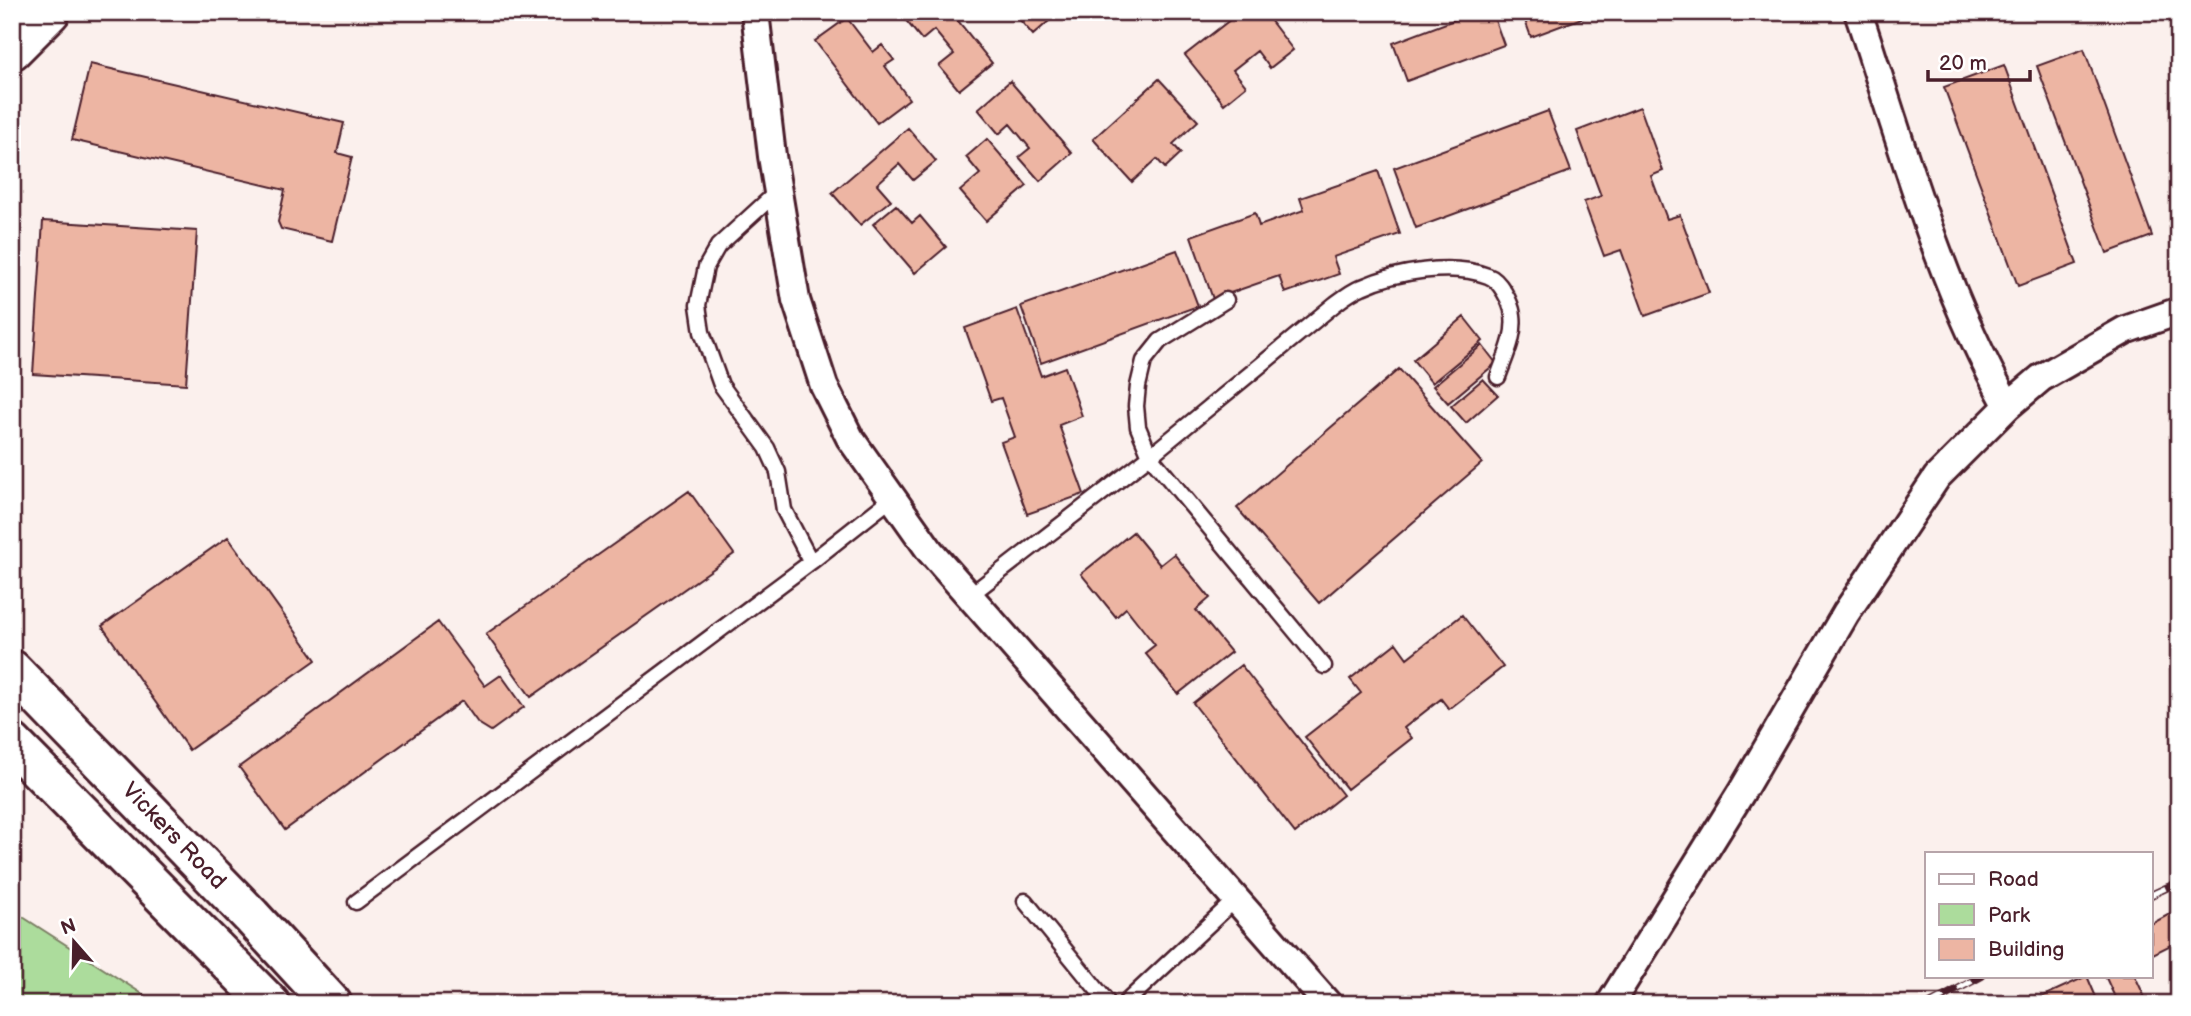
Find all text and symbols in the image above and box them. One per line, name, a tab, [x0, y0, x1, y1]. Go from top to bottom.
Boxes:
scale bar	[1928, 38, 2030, 82]
text: 20 m	[1939, 51, 1987, 76]
street label: Vickers Road	[116, 777, 232, 895]
legend	[1925, 852, 2152, 978]
text: Road	[1988, 867, 2039, 892]
text: Park	[1988, 903, 2031, 928]
north arrow	[38, 908, 108, 978]
text: N	[58, 914, 79, 941]
text: Building	[1988, 937, 2064, 962]

